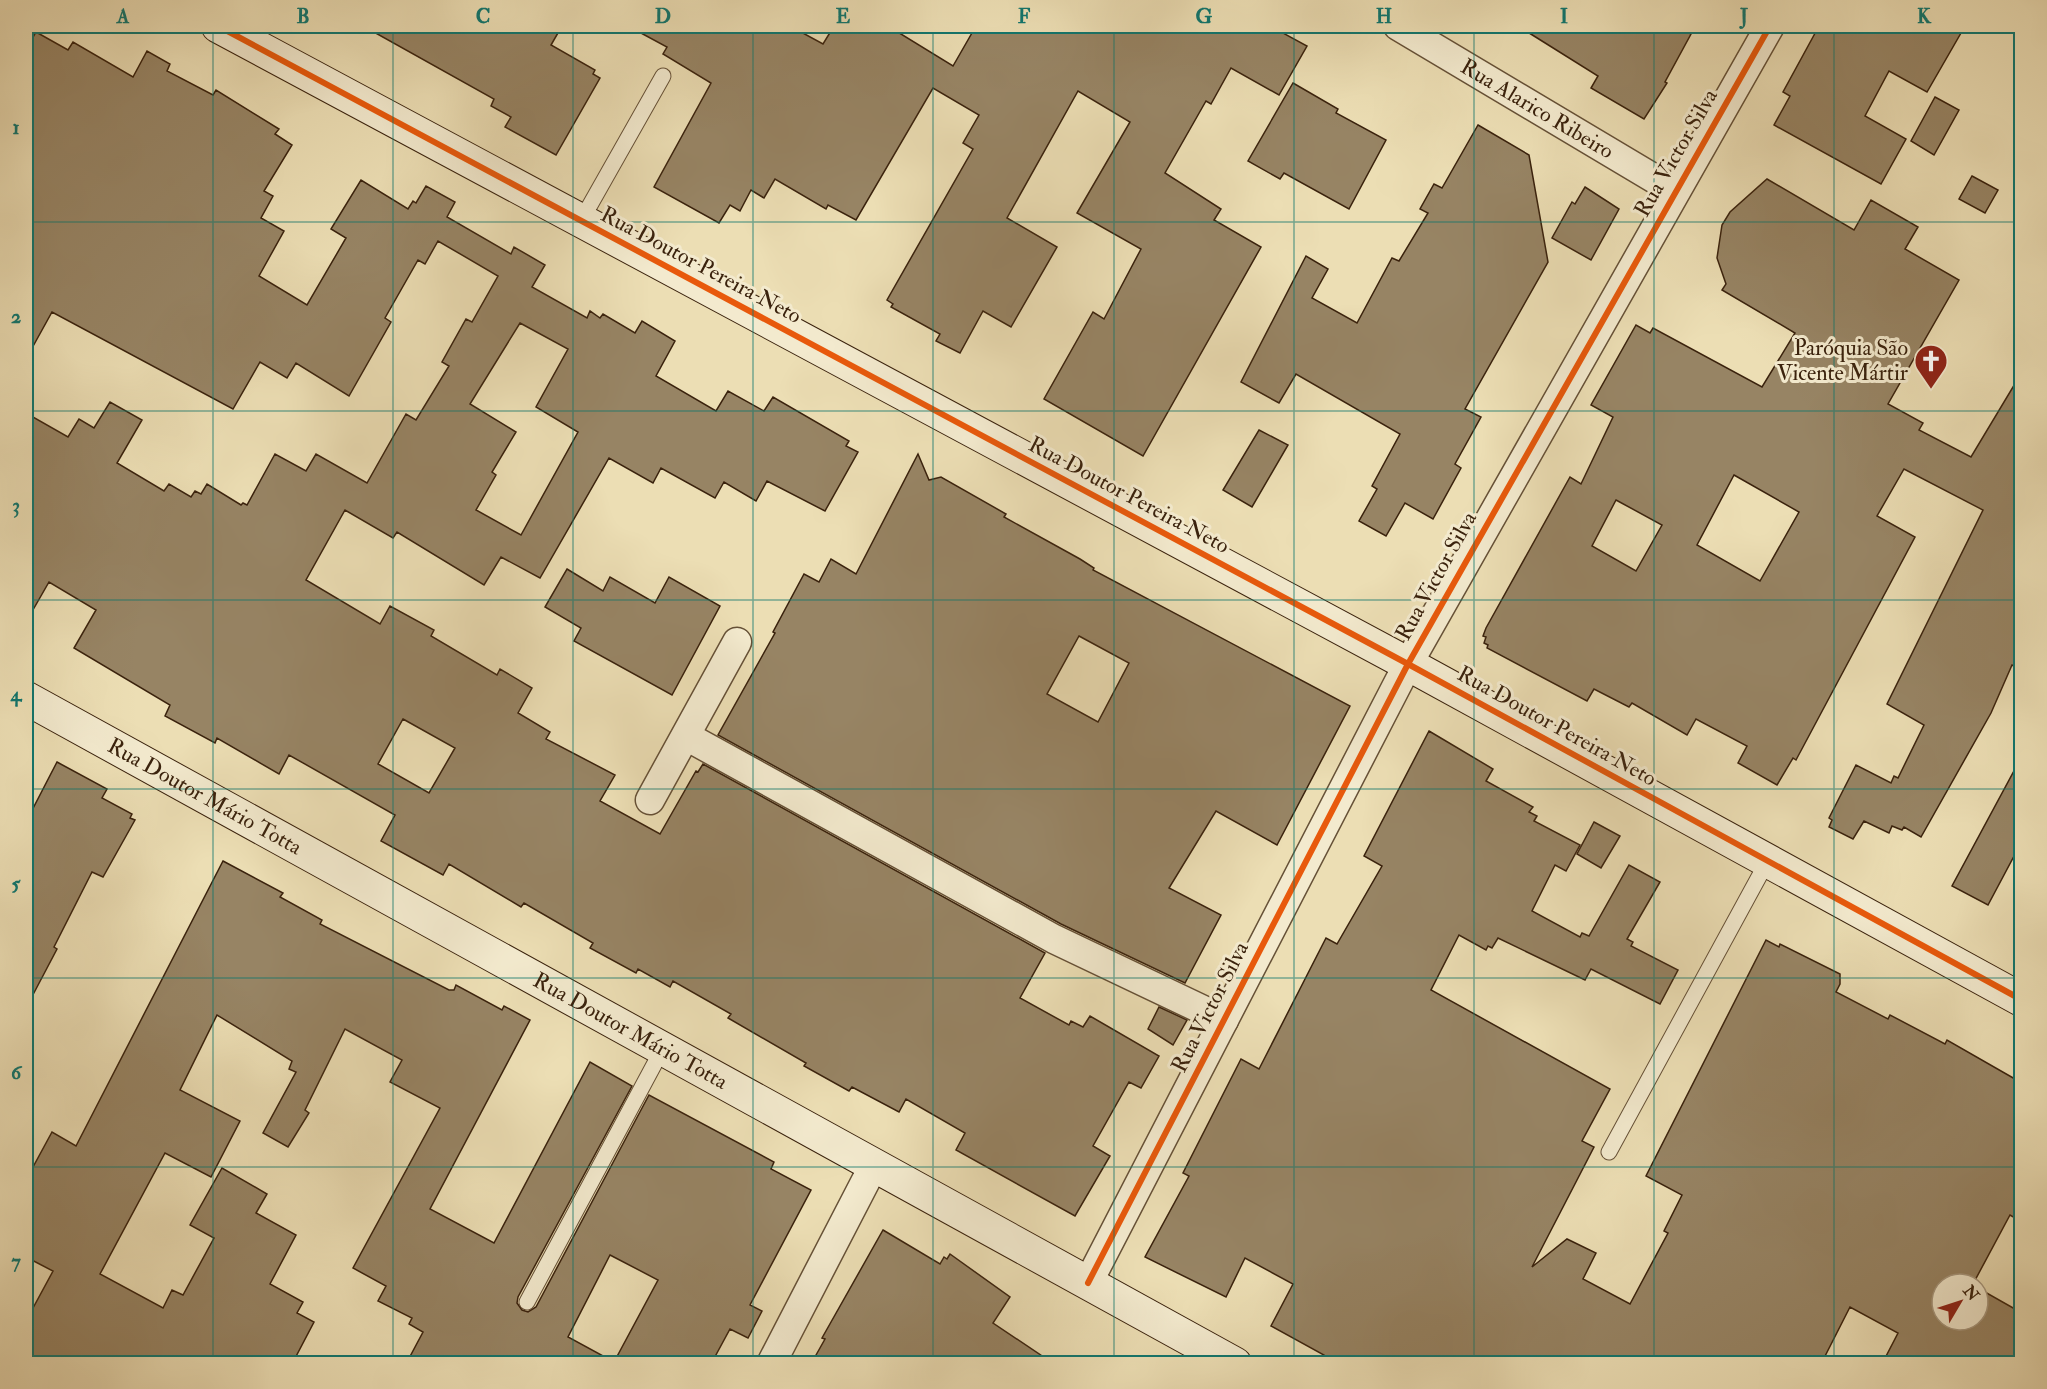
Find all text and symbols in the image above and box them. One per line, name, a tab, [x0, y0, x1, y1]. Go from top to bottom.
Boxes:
text: A	[116, 4, 130, 29]
text: B	[296, 4, 310, 29]
text: C	[476, 4, 490, 29]
text: D	[655, 4, 671, 29]
text: E	[836, 4, 851, 29]
text: F	[1018, 4, 1031, 29]
text: G	[1196, 4, 1213, 29]
text: H	[1376, 4, 1392, 29]
text: I	[1560, 4, 1568, 29]
text: J	[1739, 4, 1748, 29]
text: K	[1917, 4, 1932, 29]
street label: Rua Alarico Ribeiro	[1456, 53, 1619, 165]
street label: Rua Victor Silva	[1628, 83, 1724, 222]
text: 1	[12, 115, 20, 140]
street label: Rua Doutor Pereira Neto	[596, 200, 806, 330]
text: 2	[11, 304, 21, 329]
place label: Paróquia São Vicente Mártir	[1777, 334, 1909, 387]
church icon: Paróquia São Vicente Mártir	[1913, 343, 1949, 390]
street label: Rua Doutor Pereira Neto	[1024, 430, 1234, 560]
text: 3	[12, 493, 20, 518]
street label: Rua Victor Silva	[1389, 506, 1483, 645]
street label: Rua Doutor Pereira Neto	[1452, 660, 1662, 792]
text: 4	[10, 682, 23, 707]
street label: Rua Doutor Mário Totta	[103, 732, 308, 862]
text: 5	[12, 871, 22, 896]
street label: Rua Victor Silva	[1165, 936, 1255, 1077]
street label: Rua Doutor Mário Totta	[528, 966, 733, 1096]
text: 6	[11, 1060, 23, 1085]
text: 7	[11, 1249, 21, 1274]
north arrow	[1930, 1272, 1990, 1332]
text: N	[1958, 1281, 1984, 1306]

